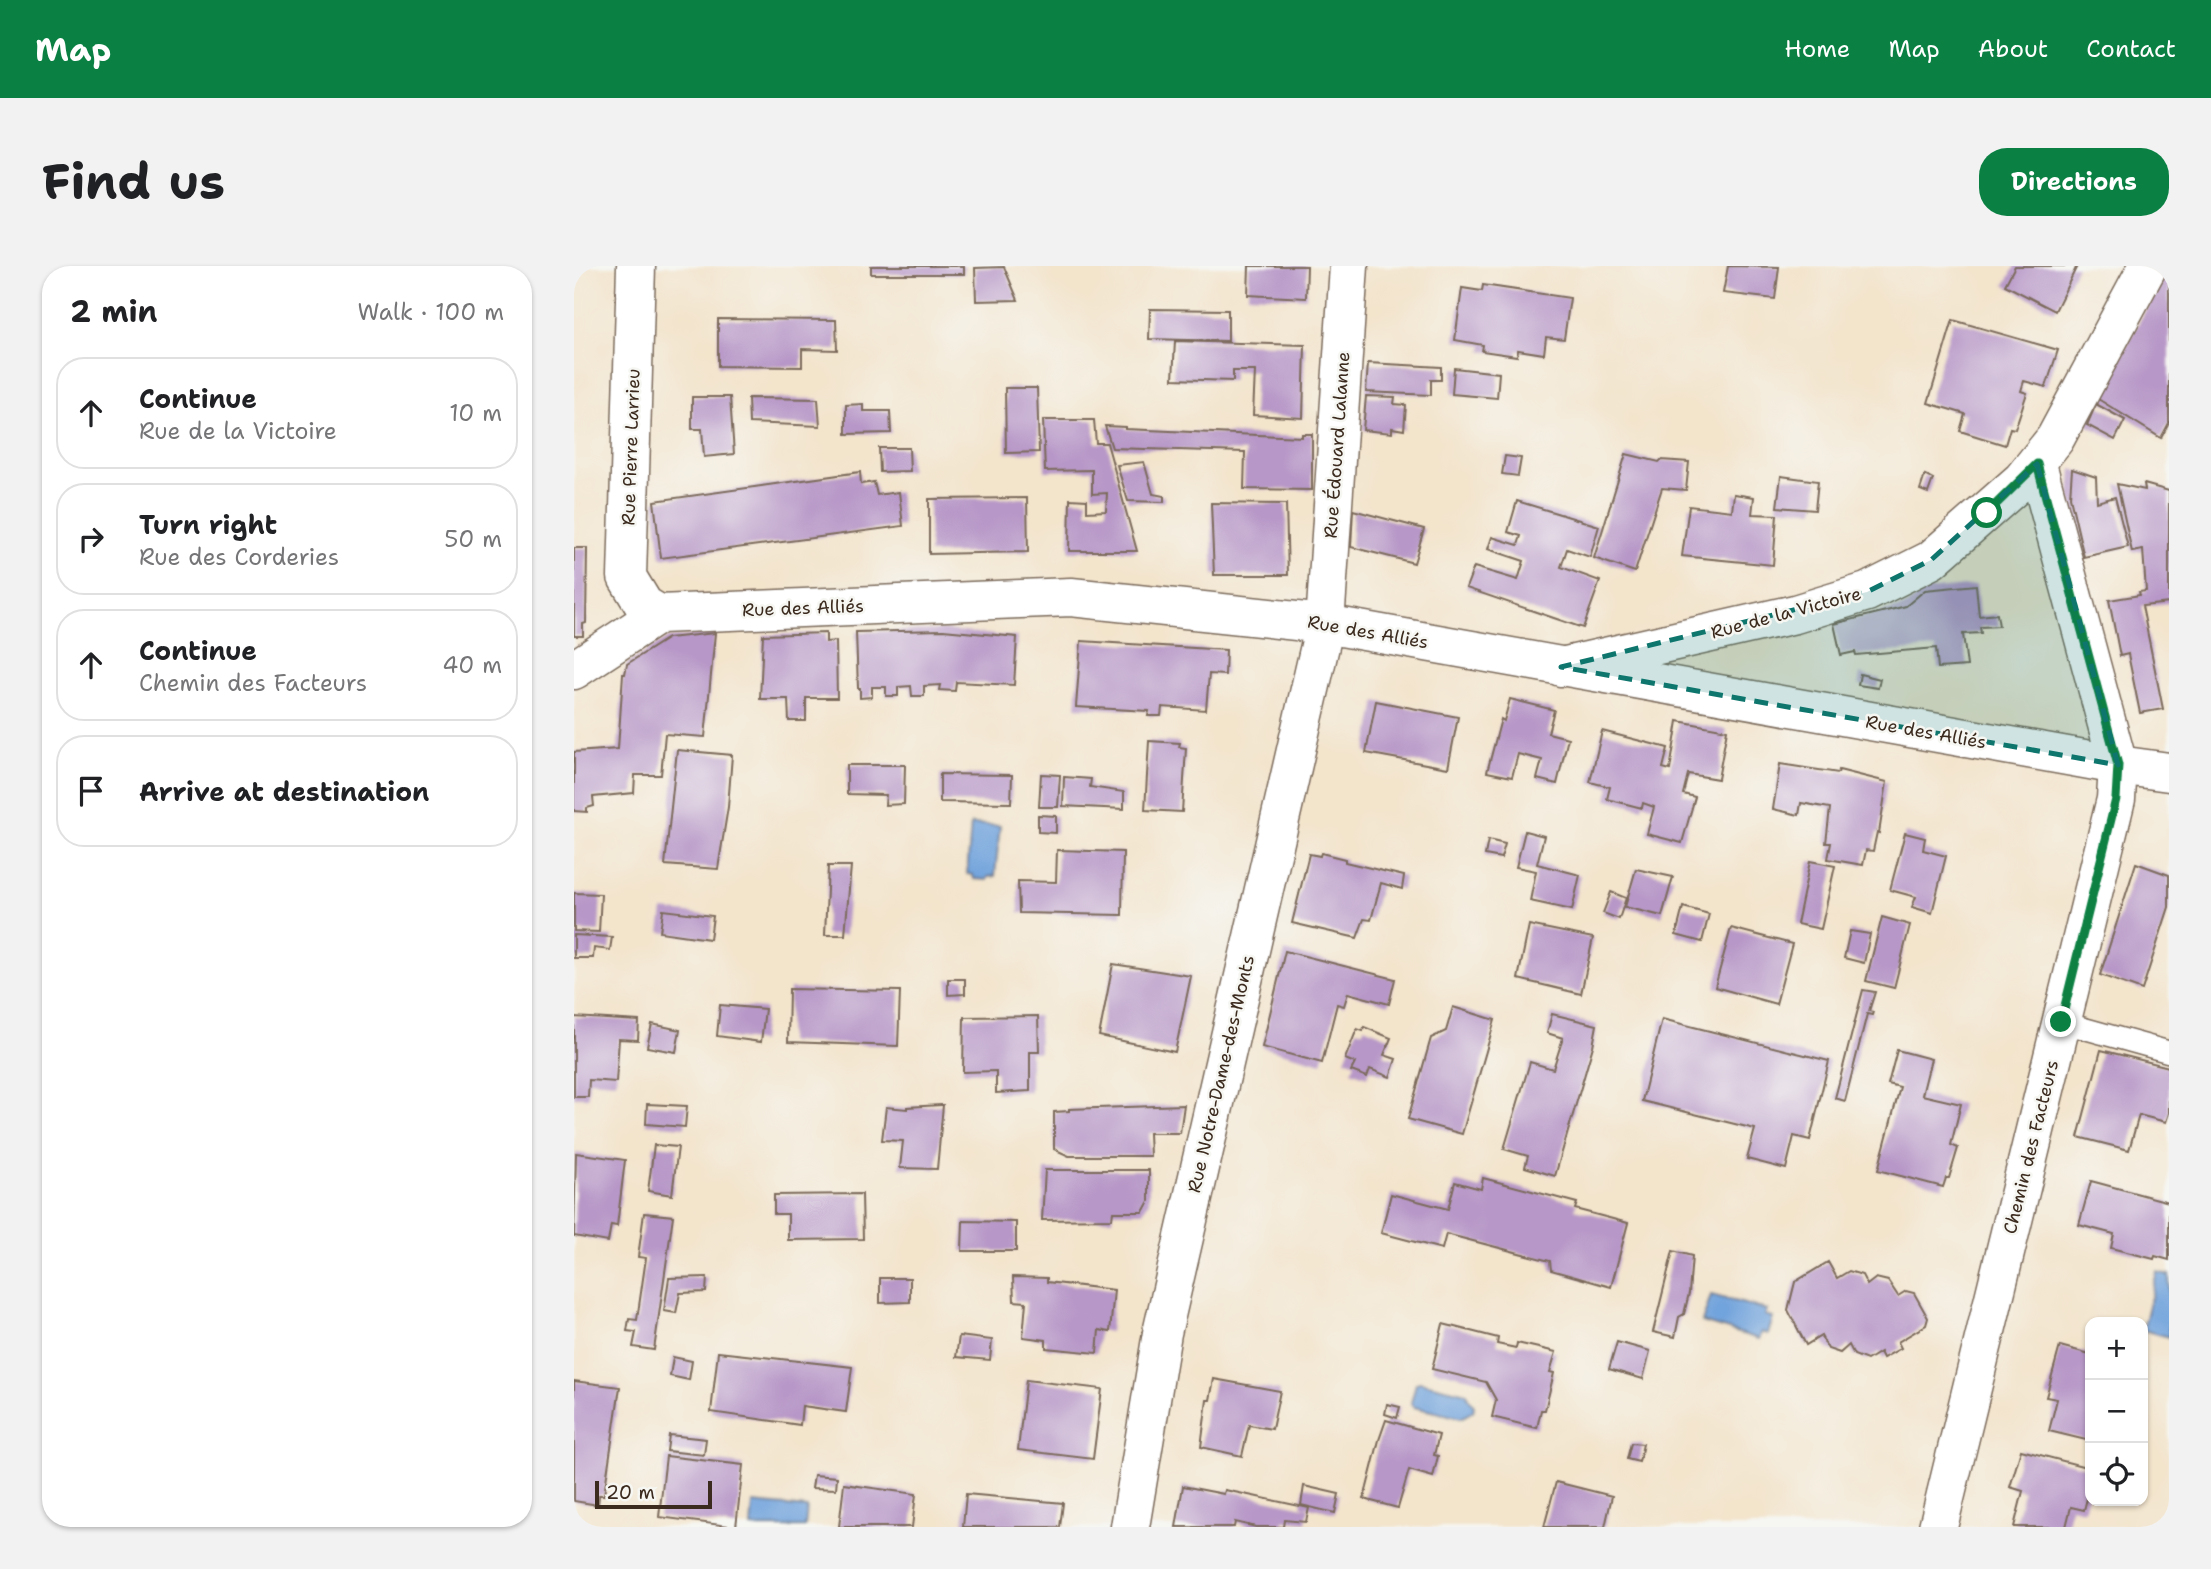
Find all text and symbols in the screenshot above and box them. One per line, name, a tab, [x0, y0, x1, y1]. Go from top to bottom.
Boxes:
text: Map	[35, 27, 111, 72]
text: Home	[1784, 33, 1850, 65]
text: Map	[1888, 33, 1940, 65]
text: About	[1978, 33, 2048, 65]
text: Contact	[2086, 33, 2176, 65]
button: Directions	[1979, 148, 2169, 216]
text: Find us	[42, 149, 225, 215]
text: 2 min	[70, 291, 157, 332]
text: Walk · 100 m	[358, 297, 504, 327]
street label: Rue Édouard Lalanne	[1318, 351, 1356, 539]
street label: Rue Pierre Larrieu	[616, 368, 646, 526]
text: Continue	[139, 381, 257, 416]
icon: ahead	[72, 394, 110, 432]
text: 10 m	[449, 398, 502, 428]
text: Rue de la Victoire	[139, 416, 337, 446]
route start	[1971, 497, 2002, 528]
text: Turn right	[139, 507, 277, 542]
icon: right	[72, 520, 110, 558]
text: 50 m	[444, 524, 502, 554]
text: Rue des Corderies	[139, 542, 339, 572]
street label: Rue de la Victoire	[1708, 581, 1864, 645]
street label: Rue des Alliés	[742, 594, 864, 622]
street label: Rue des Alliés	[1306, 610, 1430, 654]
text: Continue	[139, 633, 257, 668]
icon: ahead	[72, 646, 110, 684]
text: 40 m	[442, 650, 502, 680]
text: Chemin des Facteurs	[139, 668, 367, 698]
street label: Rue des Alliés	[1864, 710, 1988, 754]
icon: arrive	[72, 772, 110, 810]
text: Arrive at destination	[139, 774, 429, 809]
street label: Rue Notre-Dame-des-Monts	[1182, 953, 1260, 1195]
route end	[2045, 1006, 2076, 1037]
street label: Chemin des Facteurs	[1998, 1057, 2064, 1237]
map controls	[2085, 1317, 2148, 1506]
button: +	[2085, 1317, 2148, 1380]
button: −	[2085, 1380, 2148, 1443]
button: locate	[2085, 1443, 2148, 1506]
scale bar	[595, 1478, 712, 1510]
text: 20 m	[606, 1480, 655, 1505]

